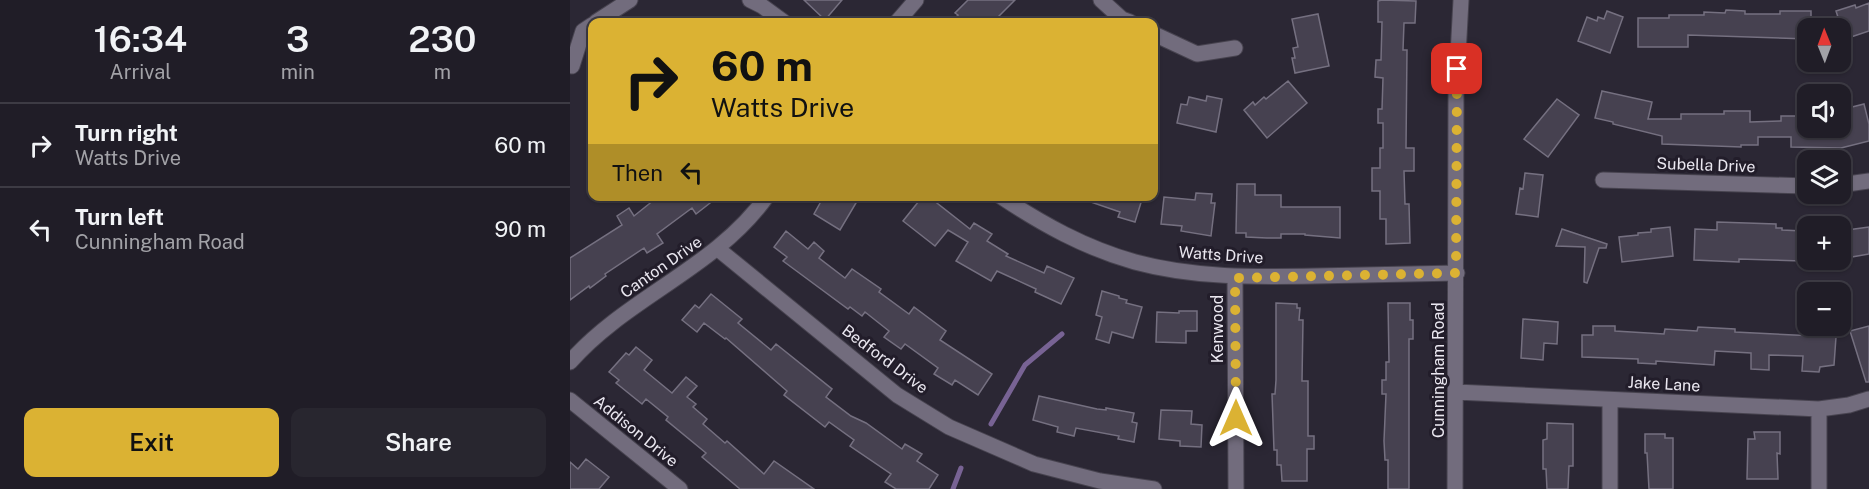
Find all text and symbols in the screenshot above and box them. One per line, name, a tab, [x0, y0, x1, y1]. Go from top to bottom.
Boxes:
text: 16:34	[94, 18, 187, 60]
text: 3	[286, 18, 309, 60]
text: 230	[408, 18, 476, 60]
north arrow	[1797, 18, 1851, 72]
map controls	[1797, 18, 1851, 336]
text: 60 m	[711, 41, 813, 90]
icon: right	[612, 42, 690, 120]
pin	[1431, 43, 1482, 94]
icon: arrive	[1440, 52, 1473, 85]
text: Arrival	[110, 60, 171, 84]
text: min	[281, 60, 315, 84]
text: m	[434, 60, 451, 84]
button: sound	[1797, 84, 1851, 138]
text: Watts Drive	[711, 91, 854, 123]
text: Turn right	[75, 120, 178, 146]
icon: right	[24, 129, 57, 162]
text: 60 m	[495, 132, 546, 158]
text: Watts Drive	[75, 146, 181, 170]
button: layers	[1797, 150, 1851, 204]
street label: Subella Drive	[1656, 154, 1756, 176]
icon: left	[675, 156, 708, 189]
text: Then	[612, 160, 663, 186]
text: Turn left	[75, 204, 164, 230]
icon: left	[24, 213, 57, 246]
text: 90 m	[495, 216, 546, 242]
button: +	[1797, 216, 1851, 270]
text: Cunningham Road	[75, 230, 245, 254]
street label: Canton Drive	[617, 232, 705, 302]
street label: Watts Drive	[1178, 243, 1264, 267]
button: −	[1797, 282, 1851, 336]
street label: Kenwood	[1208, 295, 1227, 363]
street label: Cunningham Road	[1429, 302, 1448, 438]
street label: Bedford Drive	[838, 321, 932, 397]
street label: Jake Lane	[1627, 373, 1701, 395]
position arrow	[1204, 386, 1268, 450]
street label: Addison Drive	[590, 391, 682, 471]
button: Exit	[24, 408, 279, 477]
button: Share	[291, 408, 546, 477]

